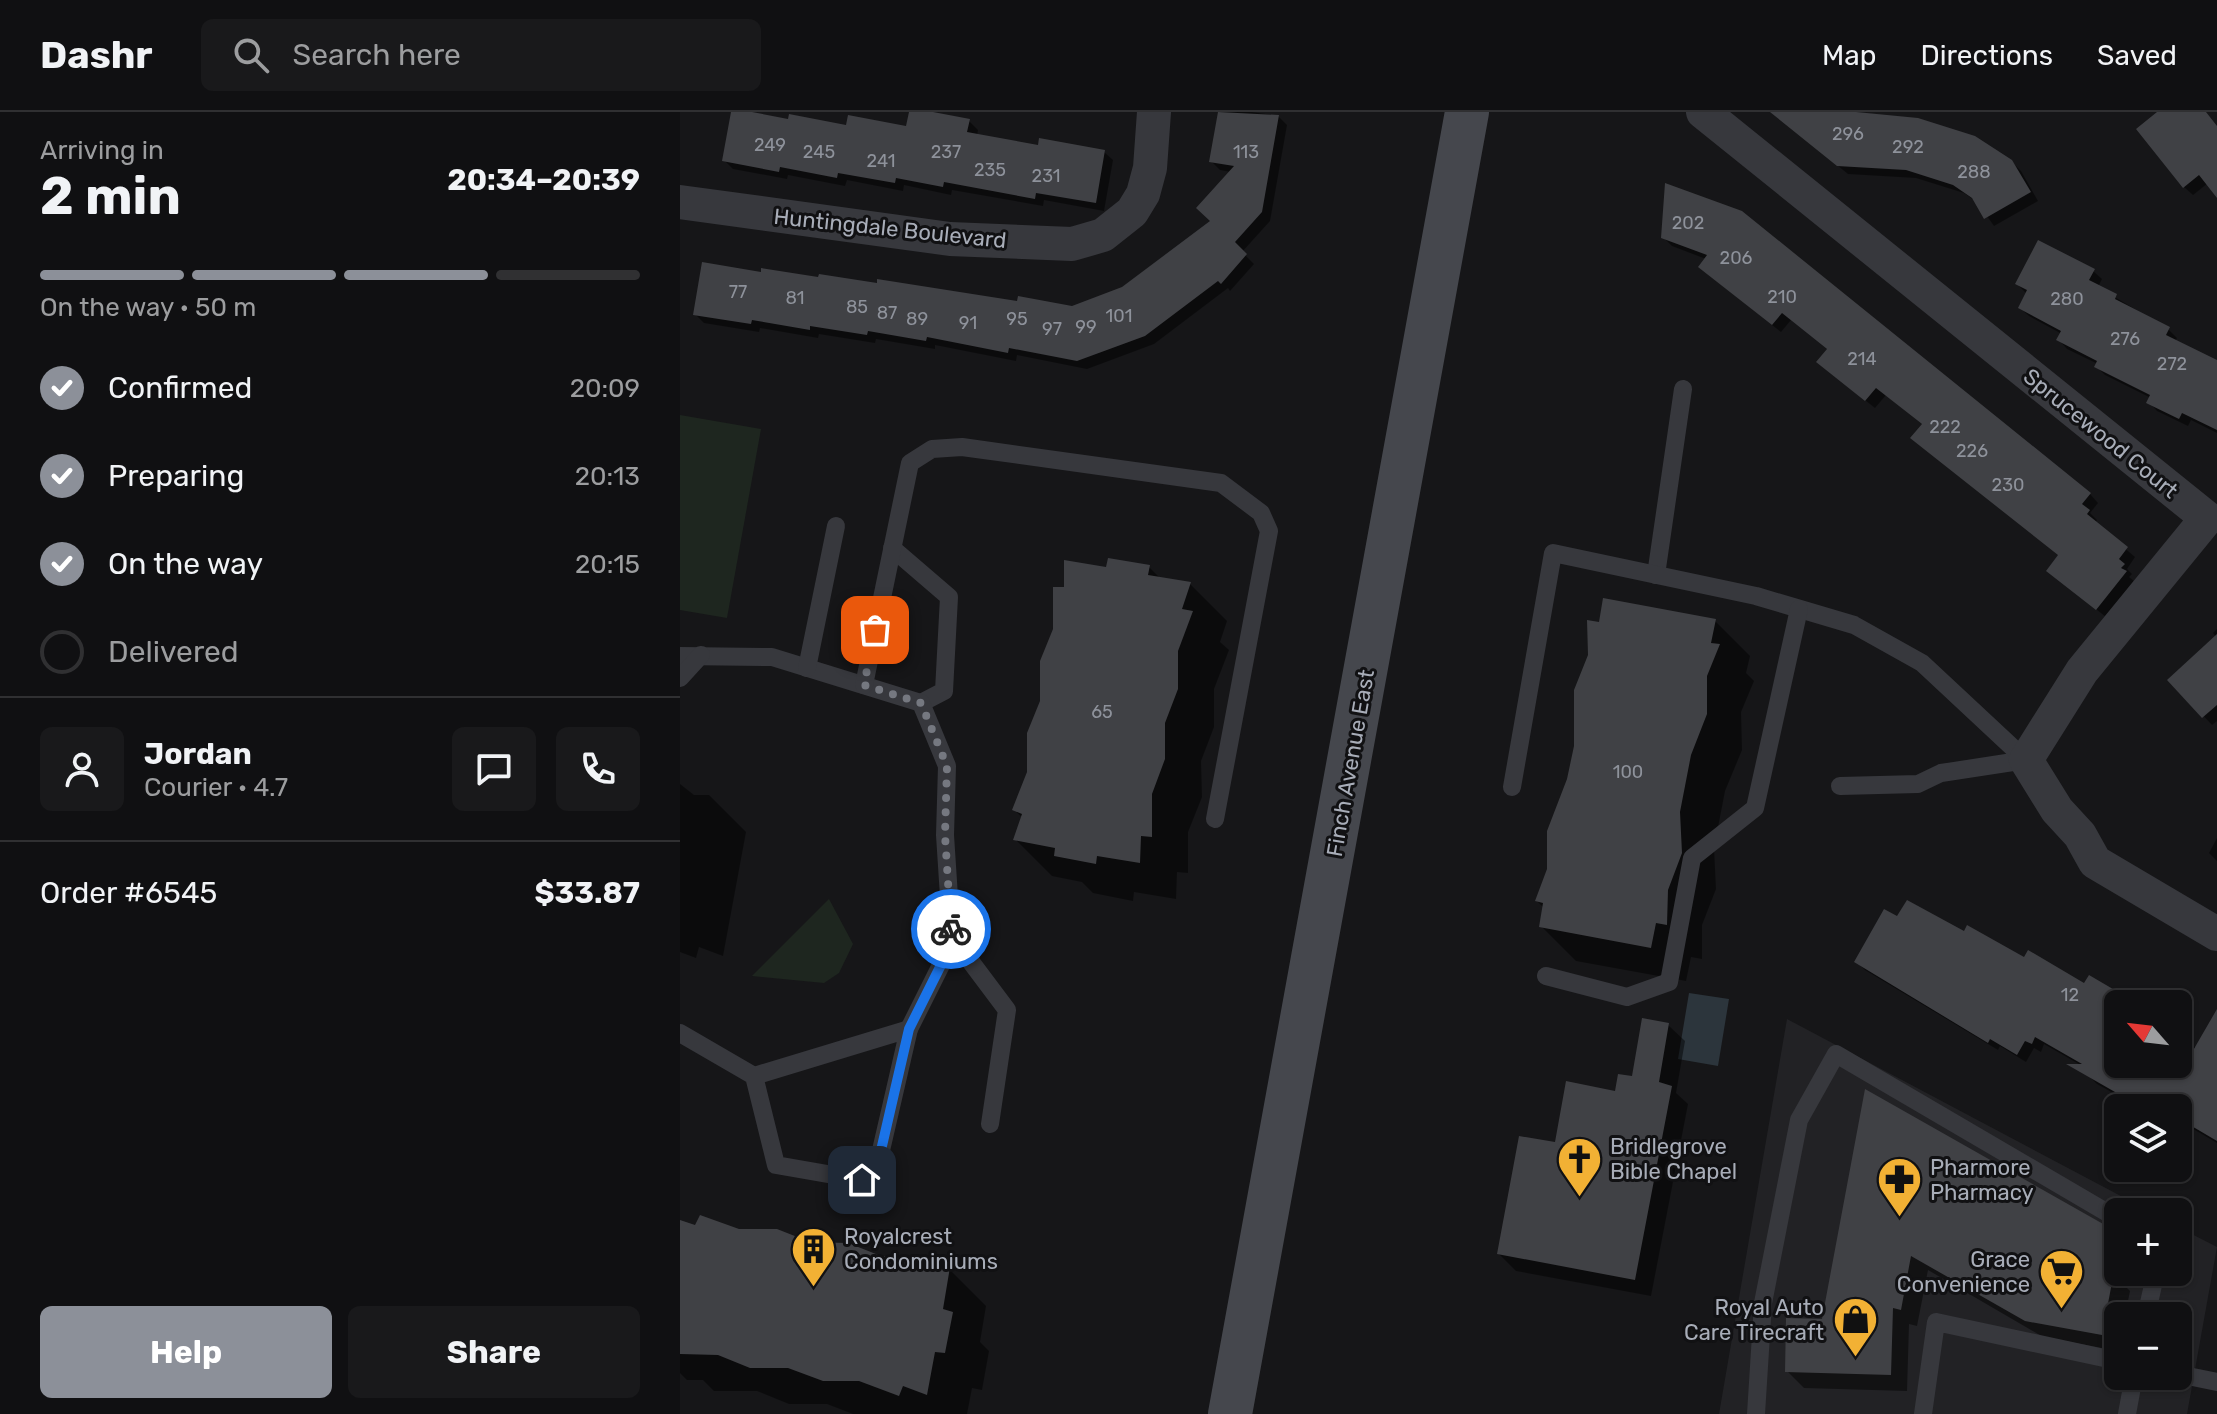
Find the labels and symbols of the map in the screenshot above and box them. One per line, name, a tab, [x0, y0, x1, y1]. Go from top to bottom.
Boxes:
house number: 296	[1832, 123, 1864, 145]
house number: 249	[754, 134, 786, 156]
house number: 292	[1892, 136, 1924, 158]
house number: 245	[803, 141, 835, 163]
house number: 237	[931, 141, 961, 163]
house number: 113	[1233, 141, 1259, 163]
house number: 241	[867, 150, 895, 172]
house number: 235	[974, 159, 1006, 181]
house number: 288	[1957, 161, 1991, 183]
house number: 231	[1032, 165, 1060, 187]
street label: Huntingdale Boulevard	[772, 203, 1008, 254]
house number: 202	[1672, 212, 1704, 234]
house number: 206	[1720, 247, 1753, 269]
house number: 77	[729, 281, 747, 303]
house number: 210	[1767, 286, 1797, 308]
house number: 81	[785, 287, 805, 309]
house number: 280	[2050, 288, 2084, 310]
house number: 85	[846, 296, 868, 318]
house number: 87	[877, 302, 897, 324]
house number: 101	[1106, 305, 1132, 327]
house number: 89	[906, 308, 928, 330]
house number: 95	[1006, 308, 1028, 330]
house number: 91	[959, 312, 977, 334]
house number: 99	[1075, 316, 1097, 338]
house number: 97	[1042, 318, 1062, 340]
house number: 276	[2110, 328, 2140, 350]
house number: 214	[1847, 348, 1877, 370]
house number: 272	[2157, 353, 2187, 375]
street label: Sprucewood Court	[2018, 363, 2184, 504]
house number: 222	[1929, 416, 1961, 438]
house number: 226	[1956, 440, 1988, 462]
house number: 230	[1992, 474, 2024, 496]
pin	[841, 596, 909, 664]
street label: Finch Avenue East	[1321, 667, 1380, 859]
house number: 65	[1091, 701, 1113, 723]
house number: 100	[1613, 761, 1643, 783]
courier	[911, 889, 991, 969]
house number: 12	[2061, 984, 2079, 1006]
north arrow	[2104, 990, 2192, 1078]
place label: Bridlegrove Bible Chapel	[1610, 1133, 1737, 1185]
church icon: Bridlegrove Bible Chapel	[1555, 1135, 1603, 1198]
pin	[828, 1146, 896, 1214]
place label: Pharmore Pharmacy	[1930, 1154, 2034, 1206]
pharmacy icon: Pharmore Pharmacy	[1875, 1156, 1923, 1219]
place label: Royalcrest Condominiums	[844, 1223, 998, 1275]
building icon: Royalcrest Condominiums	[789, 1225, 837, 1288]
place label: Grace Convenience	[1897, 1246, 2030, 1298]
supermarket icon: Grace Convenience	[2037, 1248, 2085, 1311]
place label: Royal Auto Care Tirecraft	[1684, 1294, 1824, 1346]
shop icon: Royal Auto Care Tirecraft	[1831, 1296, 1879, 1359]

